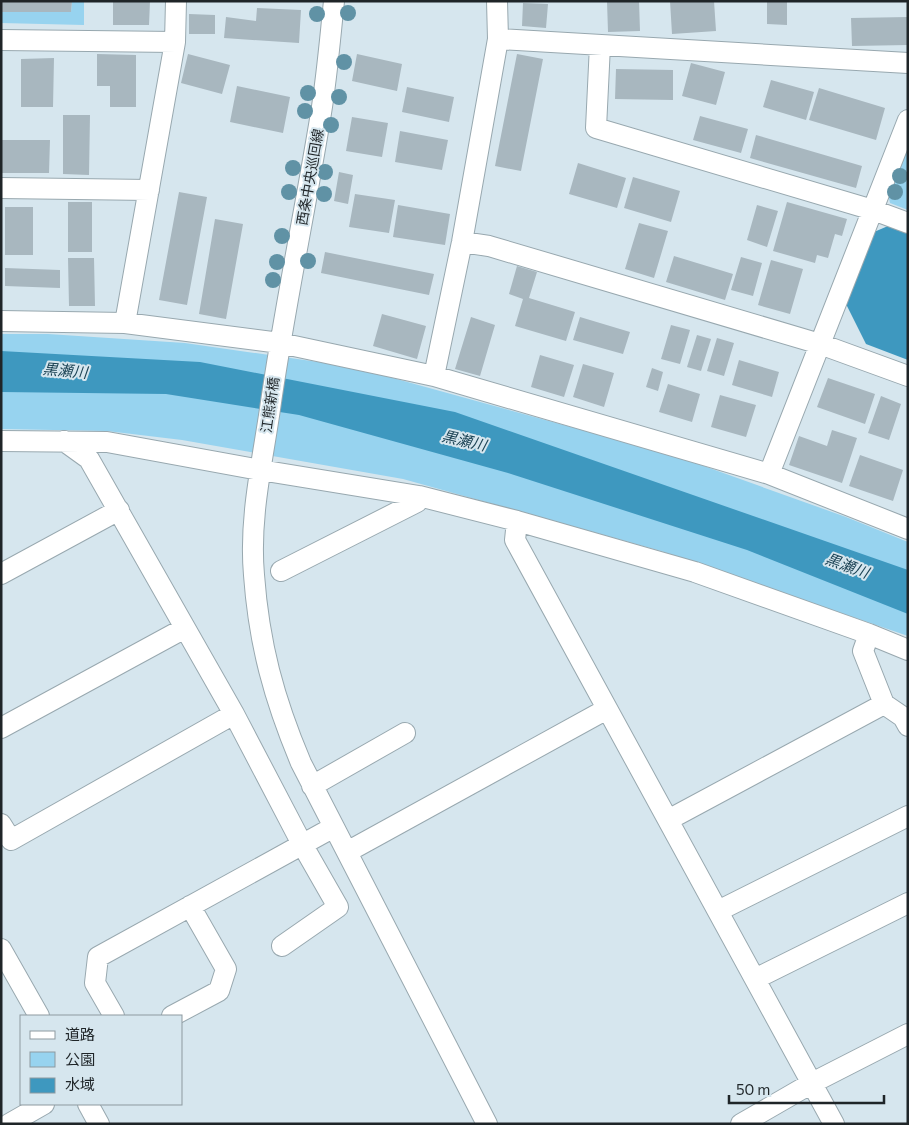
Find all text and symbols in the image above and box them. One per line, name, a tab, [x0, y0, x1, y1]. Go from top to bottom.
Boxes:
street label: 西条中央巡回線	[293, 127, 326, 227]
water label: 黒瀬川	[42, 359, 90, 381]
street label: 江熊新橋	[257, 376, 282, 434]
water label: 黒瀬川	[440, 426, 490, 454]
water label: 黒瀬川	[823, 549, 873, 582]
legend	[20, 1015, 182, 1105]
text: 道路	[65, 1025, 95, 1043]
text: 公園	[65, 1050, 95, 1068]
scale bar	[729, 1072, 884, 1104]
text: 水域	[65, 1075, 95, 1093]
text: 50 m	[736, 1080, 770, 1098]

